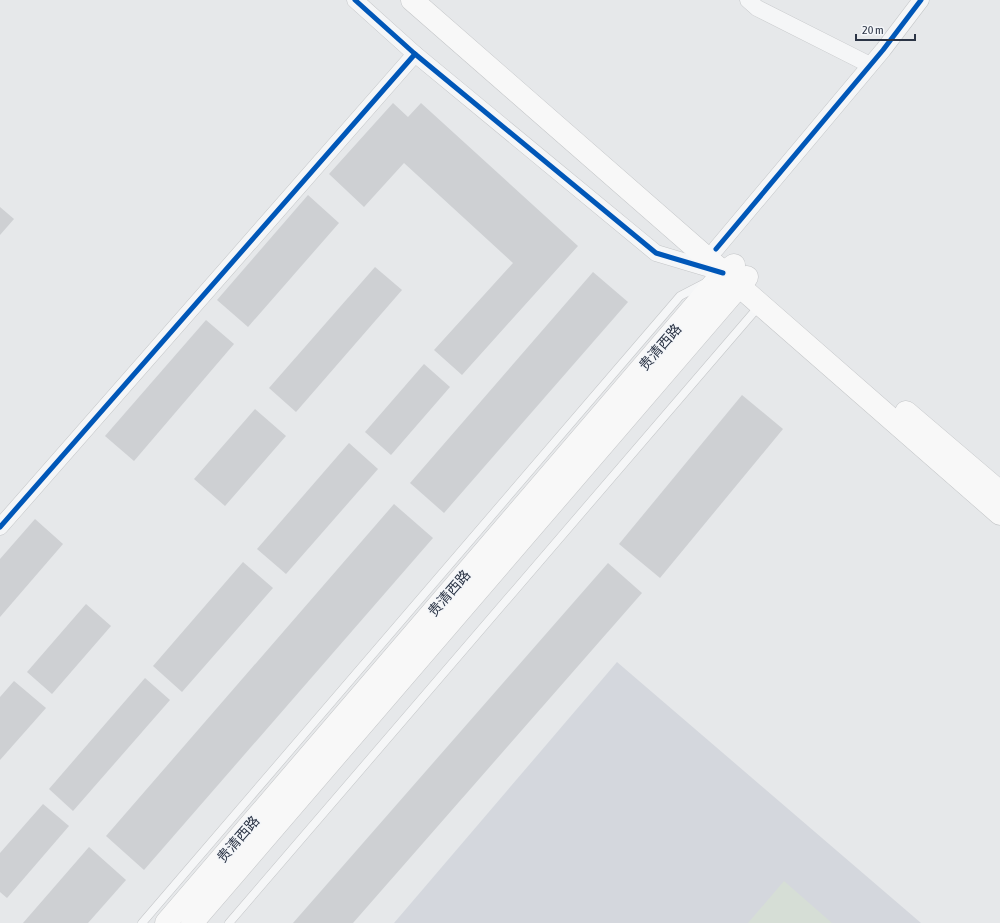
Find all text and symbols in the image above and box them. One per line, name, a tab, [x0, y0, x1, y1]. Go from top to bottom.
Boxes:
scale bar	[856, 16, 915, 42]
text: 20 m	[862, 23, 884, 37]
street label: 贵清西路	[636, 321, 684, 373]
street label: 贵清西路	[425, 567, 473, 619]
street label: 贵清西路	[214, 813, 262, 865]

